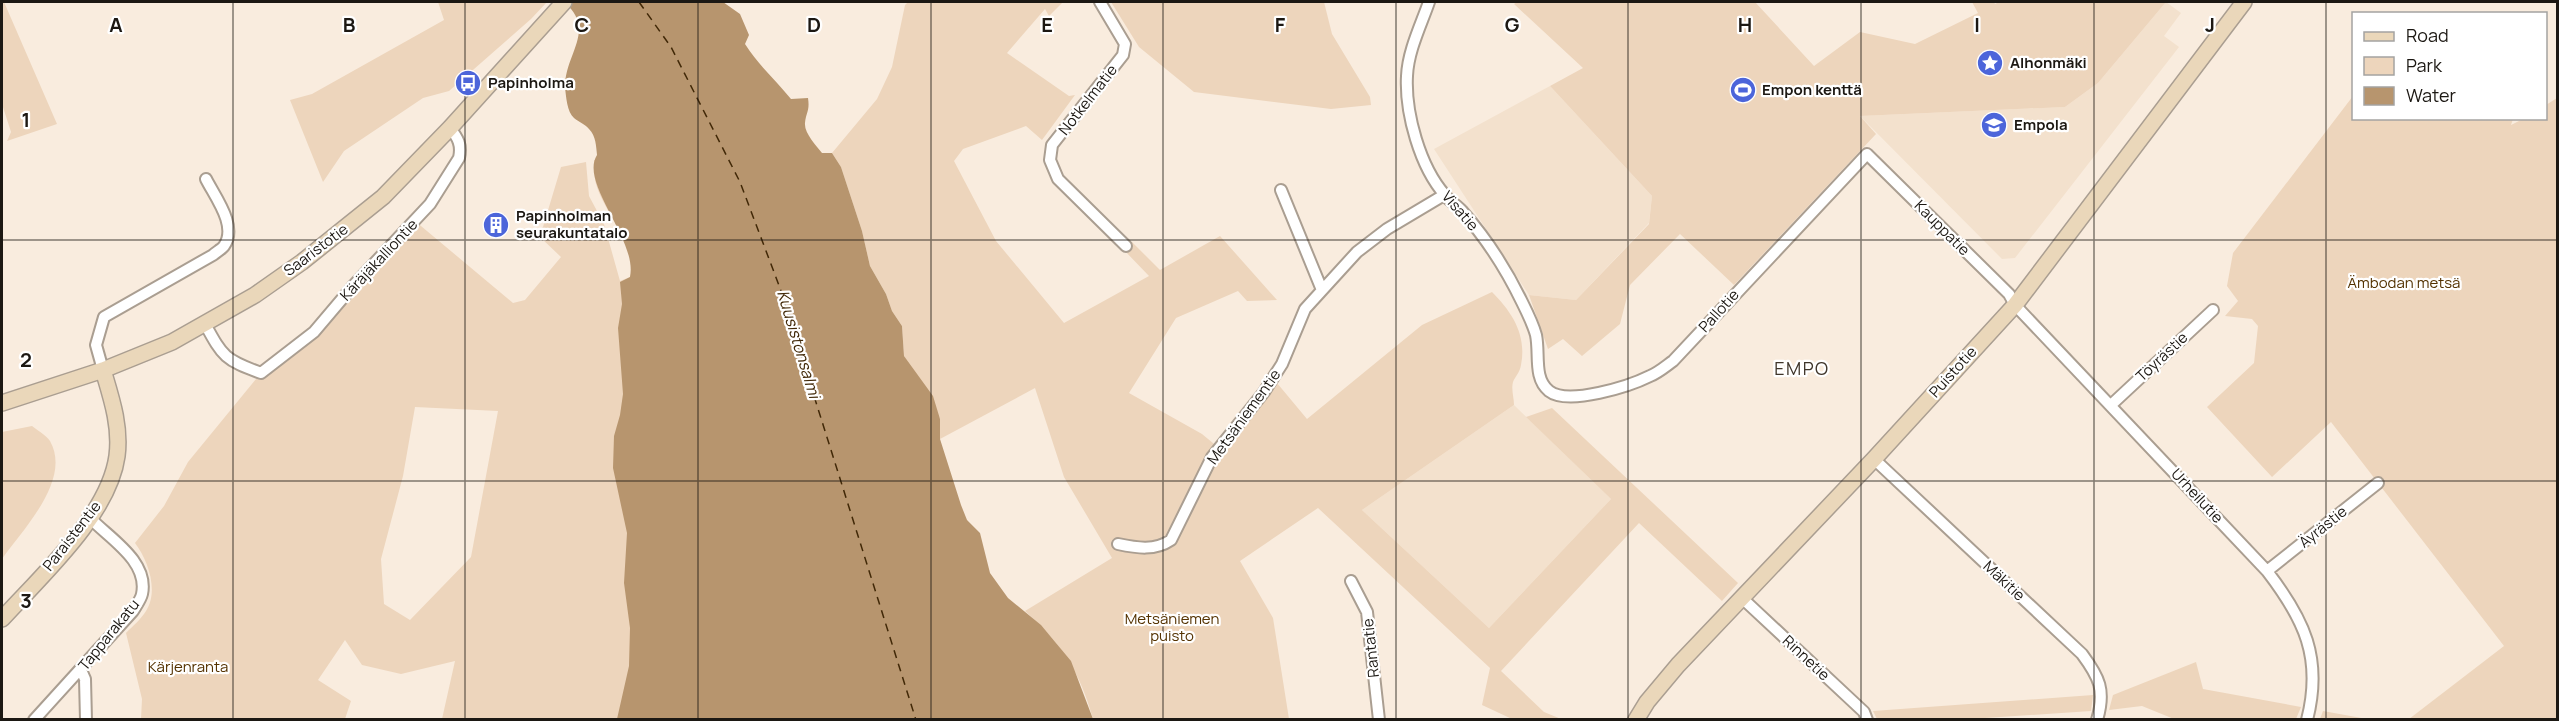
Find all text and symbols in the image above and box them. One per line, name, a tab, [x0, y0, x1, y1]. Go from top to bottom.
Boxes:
text: A	[109, 11, 123, 38]
text: B	[343, 11, 356, 38]
text: C	[575, 11, 589, 38]
text: D	[807, 11, 821, 38]
text: E	[1041, 11, 1053, 38]
text: F	[1275, 11, 1286, 38]
text: G	[1505, 11, 1520, 38]
text: H	[1738, 11, 1752, 38]
text: I	[1974, 11, 1980, 38]
text: J	[2205, 11, 2215, 38]
legend	[2352, 12, 2547, 120]
text: Road	[2406, 23, 2449, 47]
place icon: Alhonmäki	[1975, 48, 2005, 78]
place label: Alhonmäki	[2010, 52, 2087, 73]
text: Park	[2406, 53, 2443, 77]
street label: Notkelmatie	[1053, 60, 1122, 139]
bus stop icon: Papinholma	[453, 68, 483, 98]
place label: Papinholma	[488, 72, 574, 93]
sports icon: Empon kenttä	[1728, 75, 1758, 105]
place label: Empon kenttä	[1762, 79, 1862, 100]
text: Water	[2406, 83, 2456, 107]
text: 1	[22, 106, 30, 133]
school or university icon: Empola	[1979, 110, 2009, 140]
place label: Empola	[2014, 114, 2068, 135]
street label: Visatie	[1437, 186, 1484, 235]
street label: Kauppatie	[1910, 195, 1975, 260]
place label: Papinholman seurakuntatalo	[516, 205, 628, 243]
building icon: Papinholman seurakuntatalo	[481, 210, 511, 240]
street label: Käräjäkalliontie	[335, 214, 422, 305]
street label: Saaristotie	[279, 218, 352, 281]
park label: Ämbodan metsä	[2348, 272, 2460, 293]
street label: Pallotie	[1694, 284, 1744, 337]
water label: Kuusistonsalmi	[772, 287, 827, 403]
street label: Töyrästie	[2131, 327, 2192, 386]
street label: Puistotie	[1924, 341, 1981, 402]
text: 2	[20, 346, 32, 373]
district label: EMPO	[1774, 356, 1830, 380]
street label: Metsäniementie	[1202, 365, 1285, 469]
street label: Urheilutie	[2167, 464, 2228, 528]
street label: Paraistentie	[38, 496, 106, 575]
street label: Äyrästie	[2294, 501, 2351, 552]
street label: Mäkitie	[1979, 556, 2030, 606]
text: 3	[20, 587, 32, 614]
street label: Tapparakatu	[73, 594, 144, 675]
park label: Metsäniemen puisto	[1125, 608, 1219, 646]
street label: Rantatie	[1357, 617, 1384, 679]
street label: Rinnetie	[1778, 630, 1835, 685]
park label: Kärjenranta	[148, 656, 228, 677]

